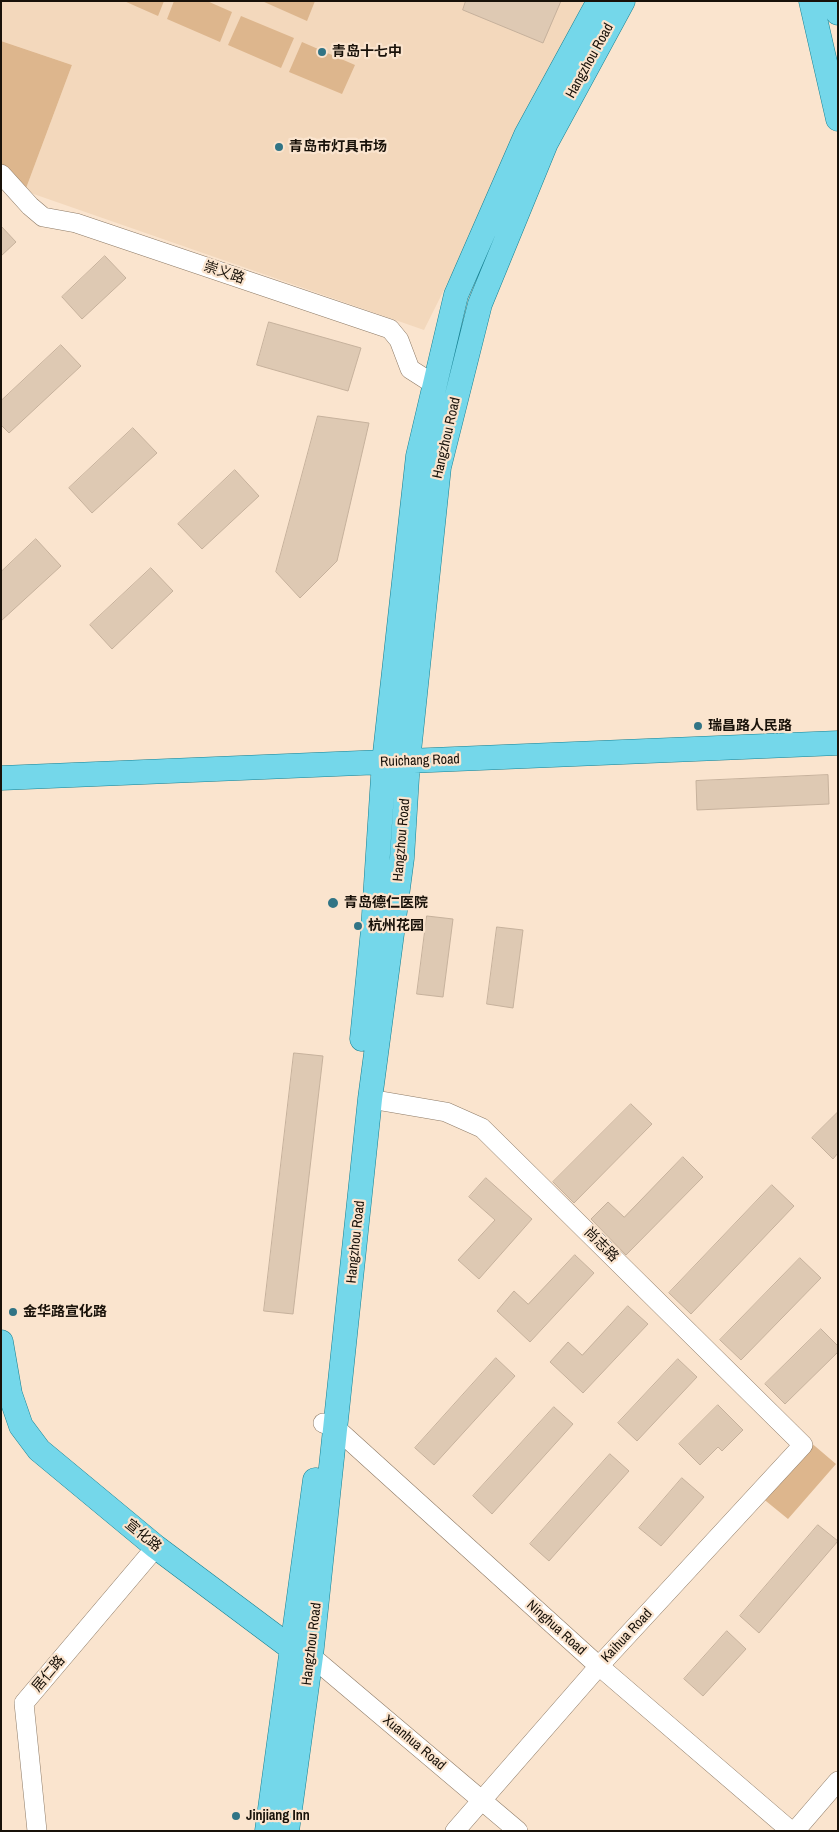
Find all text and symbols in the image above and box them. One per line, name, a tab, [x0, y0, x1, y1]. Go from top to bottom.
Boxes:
street label: Hangzhou Road	[563, 21, 617, 101]
place label: 青岛十七中	[332, 44, 402, 60]
marker: 青岛十七中	[316, 46, 328, 58]
place label: 青岛市灯具市场	[289, 139, 387, 155]
marker: 青岛市灯具市场	[273, 141, 285, 153]
street label: 崇义路	[201, 258, 247, 288]
street label: Hangzhou Road	[429, 396, 465, 480]
place label: 瑞昌路人民路	[708, 718, 792, 734]
marker: 瑞昌路人民路	[692, 720, 704, 732]
street label: Ruichang Road	[380, 751, 460, 771]
street label: Hangzhou Road	[390, 798, 414, 882]
place label: 青岛德仁医院	[344, 895, 428, 911]
marker: 青岛德仁医院	[326, 896, 340, 910]
place label: 杭州花园	[368, 918, 424, 934]
marker: 杭州花园	[352, 920, 364, 932]
street label: Hangzhou Road	[343, 1200, 369, 1284]
street label: 尚志路	[580, 1224, 622, 1266]
place label: 金华路宣化路	[23, 1304, 107, 1320]
marker: 金华路宣化路	[7, 1306, 19, 1318]
street label: 宣化路	[121, 1516, 165, 1556]
street label: Ninghua Road	[523, 1597, 589, 1659]
street label: Hangzhou Road	[299, 1602, 325, 1686]
street label: Kaihua Road	[598, 1606, 656, 1666]
street label: 居仁路	[29, 1653, 69, 1695]
street label: Xuanhua Road	[379, 1712, 449, 1774]
place label: Jinjiang Inn	[246, 1808, 310, 1824]
marker: Jinjiang Inn	[230, 1810, 242, 1822]

